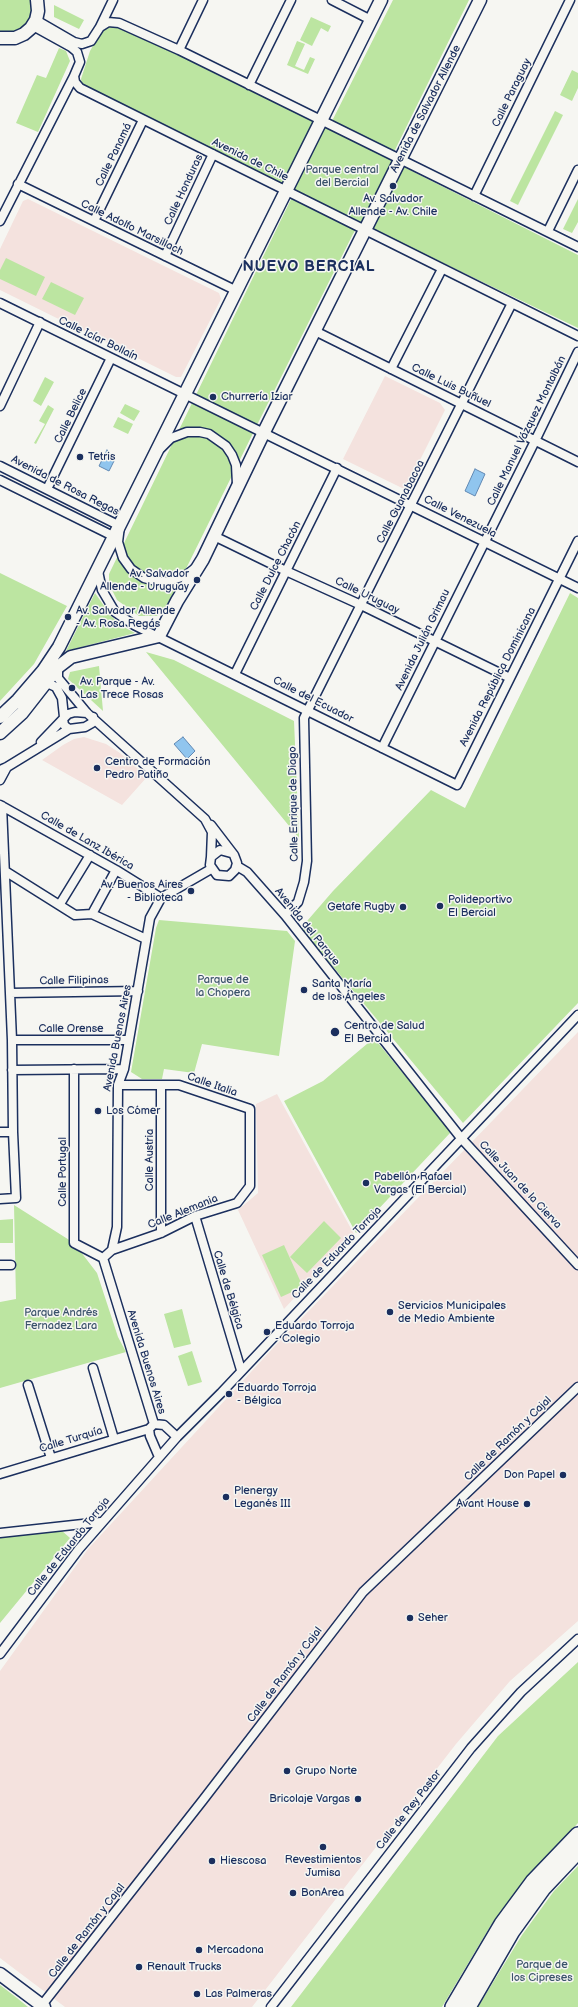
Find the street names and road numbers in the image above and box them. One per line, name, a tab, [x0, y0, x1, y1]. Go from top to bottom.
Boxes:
street label: Avenida de Salvador Allende	[388, 43, 464, 175]
street label: Calle Paraguay	[490, 57, 534, 129]
street label: Calle Panamá	[93, 121, 135, 189]
street label: Avenida de Chile	[210, 136, 290, 184]
street label: Calle Honduras	[162, 152, 206, 228]
street label: Calle Adolfo Marsillach	[78, 197, 186, 259]
street label: Calle Icíar Bollaín	[56, 314, 140, 364]
street label: Calle Manuel Vázquez Montalbán	[485, 354, 569, 508]
street label: Calle Luis Buñuel	[409, 361, 493, 411]
street label: Calle Belice	[52, 386, 90, 446]
street label: Avenida de Rosa Regas	[9, 453, 121, 519]
street label: Calle Guanabacoa	[374, 458, 428, 546]
street label: Calle Venezuela	[421, 493, 499, 541]
street label: Calle Dulce Chacón	[248, 519, 304, 613]
street label: Calle Uruguay	[333, 575, 401, 617]
street label: Avenida Julián Grimau	[393, 587, 453, 693]
street label: Avenida República Dominicana	[457, 605, 539, 749]
street label: Calle del Ecuador	[271, 674, 355, 726]
street label: Calle Enrique de Diago	[286, 746, 302, 862]
street label: Calle de Lanz Ibérica	[38, 809, 136, 873]
street label: Avenida del Parque	[272, 885, 342, 969]
street label: Calle Filipinas	[39, 974, 109, 988]
street label: Avenida Buenos Aires	[101, 984, 135, 1092]
street label: Calle Orense	[38, 1022, 104, 1036]
street label: Calle Italia	[185, 1070, 239, 1100]
street label: Calle Austria	[143, 1129, 157, 1191]
street label: Calle Portugal	[56, 1137, 70, 1207]
street label: Calle Juan de la Cierva	[476, 1138, 564, 1232]
street label: Calle Alemania	[146, 1192, 220, 1232]
street label: Calle de Eduardo Torroja	[289, 1204, 385, 1302]
street label: Calle de Bélgica	[210, 1249, 246, 1331]
street label: Avenida Buenos Aires	[124, 1308, 168, 1416]
street label: Calle de Ramón y Cajal	[462, 1394, 554, 1484]
street label: Calle Turquía	[38, 1424, 104, 1456]
street label: Calle de Eduardo Torroja	[25, 1495, 113, 1599]
street label: Calle de Ramón y Cajal	[245, 1625, 325, 1725]
street label: Calle de Rey Pastor	[374, 1767, 444, 1853]
street label: Calle de Ramón y Cajal	[46, 1881, 128, 1981]

